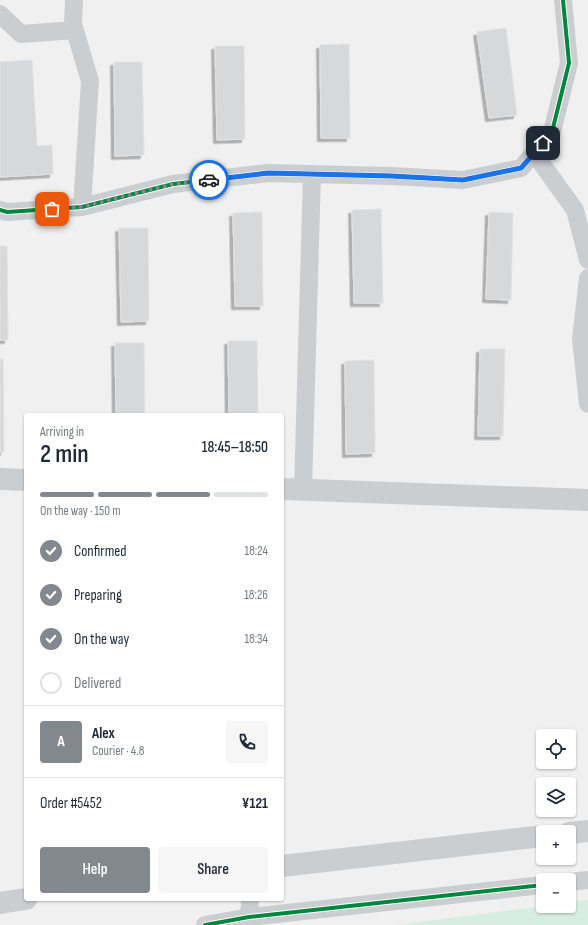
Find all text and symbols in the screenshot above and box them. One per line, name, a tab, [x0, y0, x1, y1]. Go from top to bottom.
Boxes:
pin	[526, 126, 560, 160]
icon: home	[532, 132, 554, 154]
courier	[189, 160, 229, 200]
icon: car	[198, 169, 220, 191]
pin	[35, 192, 69, 226]
icon: bag	[41, 198, 63, 220]
text: Arriving in	[40, 424, 84, 440]
text: 18:45–18:50	[202, 438, 268, 457]
text: 2 min	[40, 439, 89, 470]
text: On the way · 150 m	[40, 503, 121, 519]
icon: check	[40, 540, 62, 562]
text: Confirmed	[74, 542, 127, 561]
text: 18:24	[245, 543, 268, 559]
icon: check	[40, 584, 62, 606]
text: Preparing	[74, 586, 122, 605]
text: 18:26	[244, 587, 268, 603]
icon: check	[40, 628, 62, 650]
text: On the way	[74, 630, 129, 649]
text: 18:34	[244, 631, 268, 647]
text: Delivered	[74, 674, 121, 693]
button: phone	[226, 721, 268, 763]
text: Alex	[92, 724, 115, 743]
map controls	[536, 729, 576, 913]
button: locate	[536, 729, 576, 769]
text: A	[57, 732, 65, 751]
text: Courier · 4.8	[92, 743, 144, 759]
button: layers	[536, 777, 576, 817]
text: Order #5452	[40, 794, 102, 813]
text: ¥121	[242, 794, 268, 813]
button: +	[536, 825, 576, 865]
button: Help	[40, 847, 150, 893]
button: Share	[158, 847, 268, 893]
button: −	[536, 873, 576, 913]

